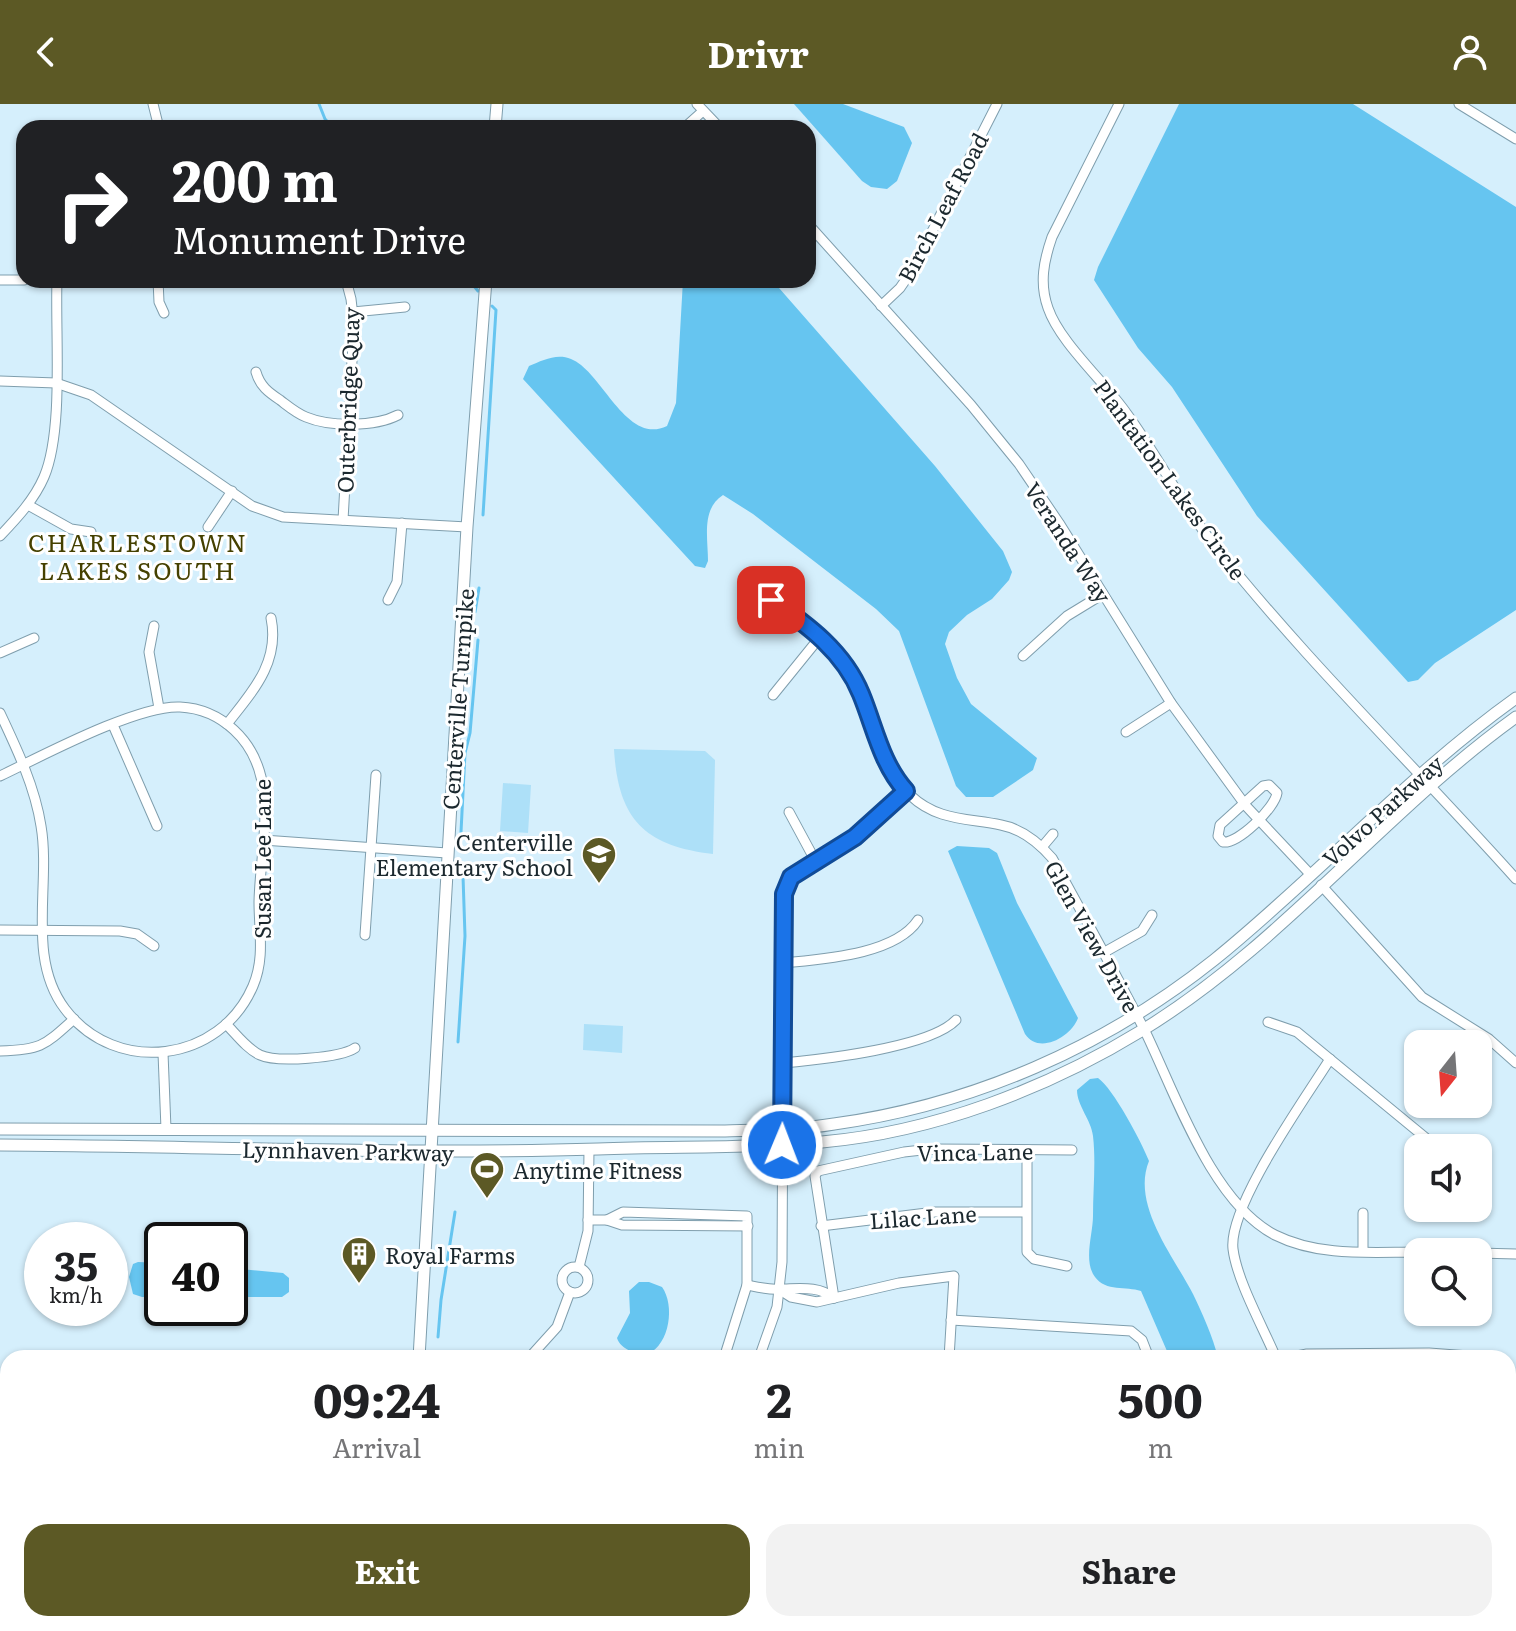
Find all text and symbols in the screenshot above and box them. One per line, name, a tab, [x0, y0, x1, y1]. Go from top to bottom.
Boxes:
text: Drivr	[707, 26, 809, 79]
icon: back	[24, 30, 68, 74]
icon: person	[1448, 30, 1492, 74]
street label: Birch Leaf Road	[889, 126, 995, 288]
text: 200 m	[172, 136, 338, 219]
icon: right	[40, 152, 144, 256]
text: Monument Drive	[172, 212, 466, 265]
street label: Outerbridge Quay	[327, 306, 367, 493]
street label: Plantation Lakes Circle	[1087, 372, 1255, 586]
street label: Veranda Way	[1017, 475, 1121, 609]
district label: CHARLESTOWN LAKES SOUTH	[28, 524, 248, 587]
pin	[737, 566, 805, 634]
icon: arrive	[749, 578, 793, 622]
street label: Centerville Turnpike	[433, 587, 481, 811]
street label: Volvo Parkway	[1314, 746, 1450, 873]
street label: Susan Lee Lane	[245, 779, 278, 939]
place label: Centerville Elementary School	[375, 825, 573, 883]
school or university icon: Centerville Elementary School	[580, 835, 618, 885]
street label: Glen View Drive	[1038, 854, 1148, 1018]
north arrow	[1404, 1030, 1492, 1118]
map controls	[1404, 1030, 1492, 1326]
position arrow	[740, 1103, 824, 1187]
street label: Lynnhaven Parkway	[242, 1132, 455, 1168]
street label: Vinca Lane	[917, 1133, 1033, 1169]
button: sound	[1404, 1134, 1492, 1222]
sports icon: Anytime Fitness	[468, 1150, 506, 1200]
place label: Anytime Fitness	[513, 1153, 682, 1186]
street label: Lilac Lane	[868, 1196, 978, 1236]
speed limit sign: 40	[144, 1222, 248, 1326]
text: 35	[54, 1234, 98, 1293]
building icon: Royal Farms	[340, 1235, 378, 1285]
place label: Royal Farms	[385, 1238, 515, 1271]
button: search	[1404, 1238, 1492, 1326]
text: km/h	[49, 1279, 103, 1309]
text: 09:24	[313, 1362, 441, 1433]
text: 2	[766, 1362, 792, 1433]
text: 500	[1118, 1362, 1203, 1433]
text: Arrival	[332, 1427, 421, 1466]
text: min	[754, 1427, 805, 1466]
text: m	[1148, 1427, 1173, 1466]
button: Exit	[24, 1524, 750, 1616]
button: Share	[766, 1524, 1492, 1616]

